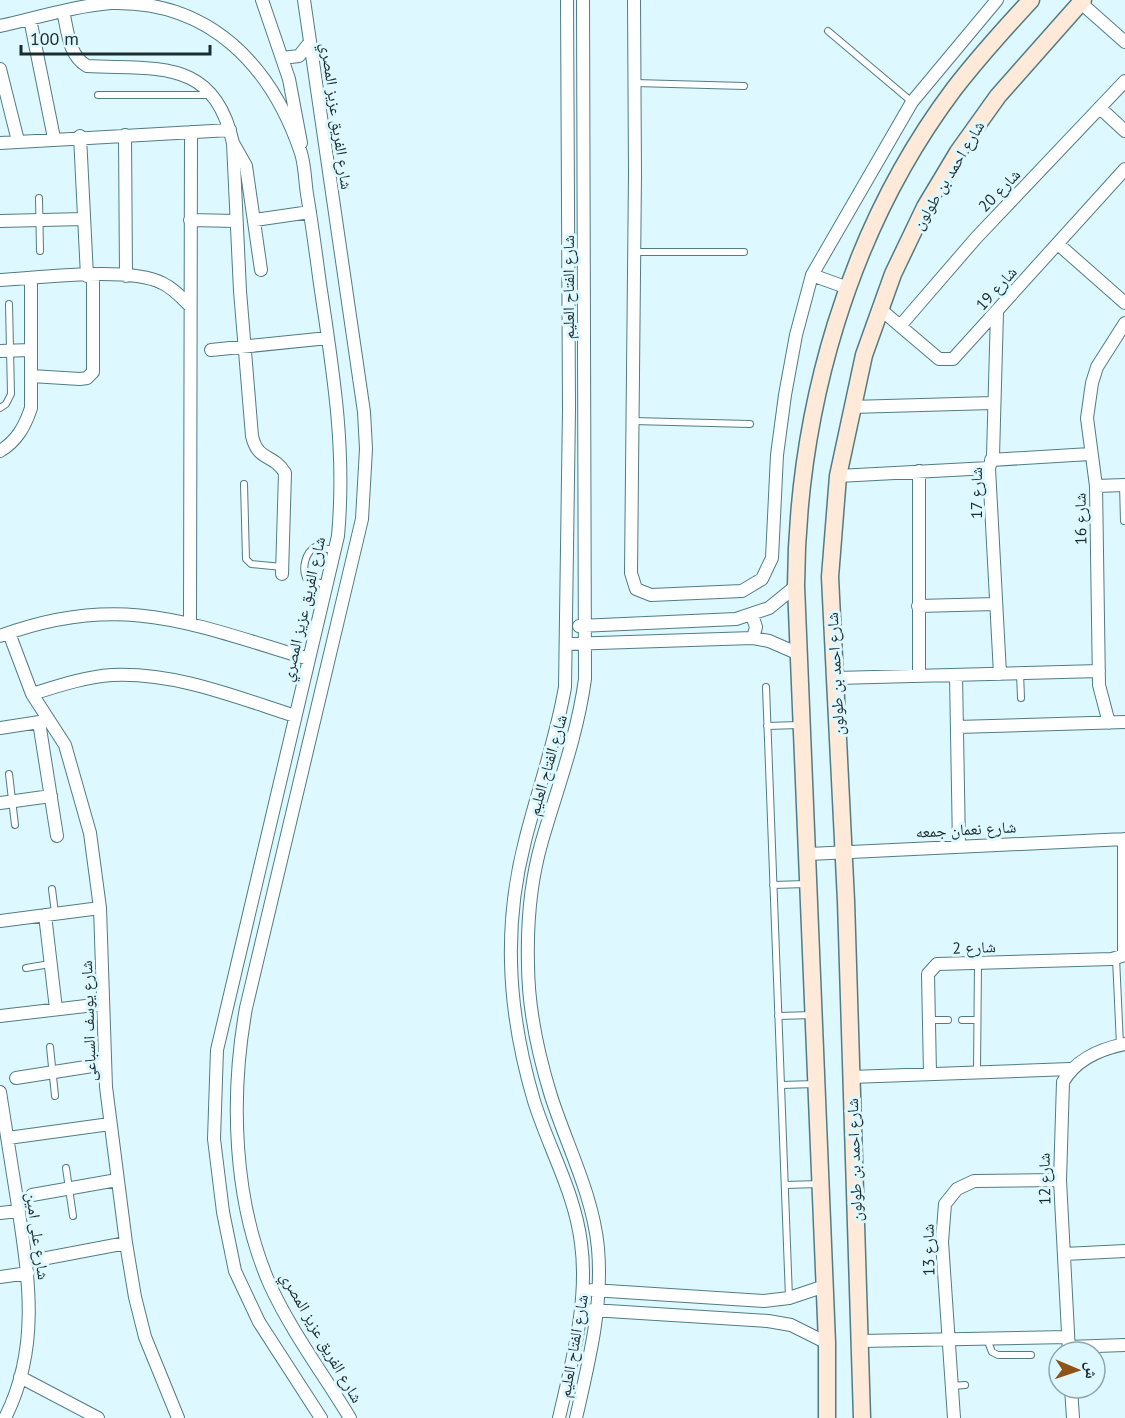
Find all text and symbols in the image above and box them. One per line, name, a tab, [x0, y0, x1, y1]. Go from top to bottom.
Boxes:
scale bar	[21, 18, 210, 56]
text: 100 m	[30, 27, 79, 50]
street label: شارع الفريق عزيز المصري	[314, 41, 357, 191]
street label: شارع احمد بن طولون	[908, 117, 989, 234]
street label: شارع 20	[974, 164, 1025, 216]
street label: شارع الفتاح العليم	[558, 235, 579, 339]
street label: شارع 19	[971, 262, 1022, 315]
street label: شارع 17	[966, 467, 987, 519]
street label: شارع 16	[1070, 493, 1091, 545]
street label: شارع الفريق عزيز المصري	[277, 535, 332, 684]
street label: شارع احمد بن طولون	[822, 612, 849, 736]
street label: شارع الفتاح العليم	[523, 712, 572, 818]
street label: شارع نعمان جمعه	[915, 816, 1017, 843]
street label: شارع 2	[952, 936, 996, 959]
street label: شارع يوسف السباعى	[76, 960, 101, 1082]
street label: شارع احمد بن طولون	[842, 1098, 867, 1222]
street label: شارع 12	[1034, 1153, 1055, 1205]
street label: شارع على امين	[21, 1191, 54, 1281]
street label: شارع 13	[918, 1224, 939, 1276]
street label: شارع الفريق عزيز المصري	[274, 1268, 368, 1408]
street label: شارع الفتاح العليم	[554, 1293, 593, 1399]
north arrow	[1047, 1340, 1107, 1400]
text: ش	[1082, 1362, 1102, 1379]

